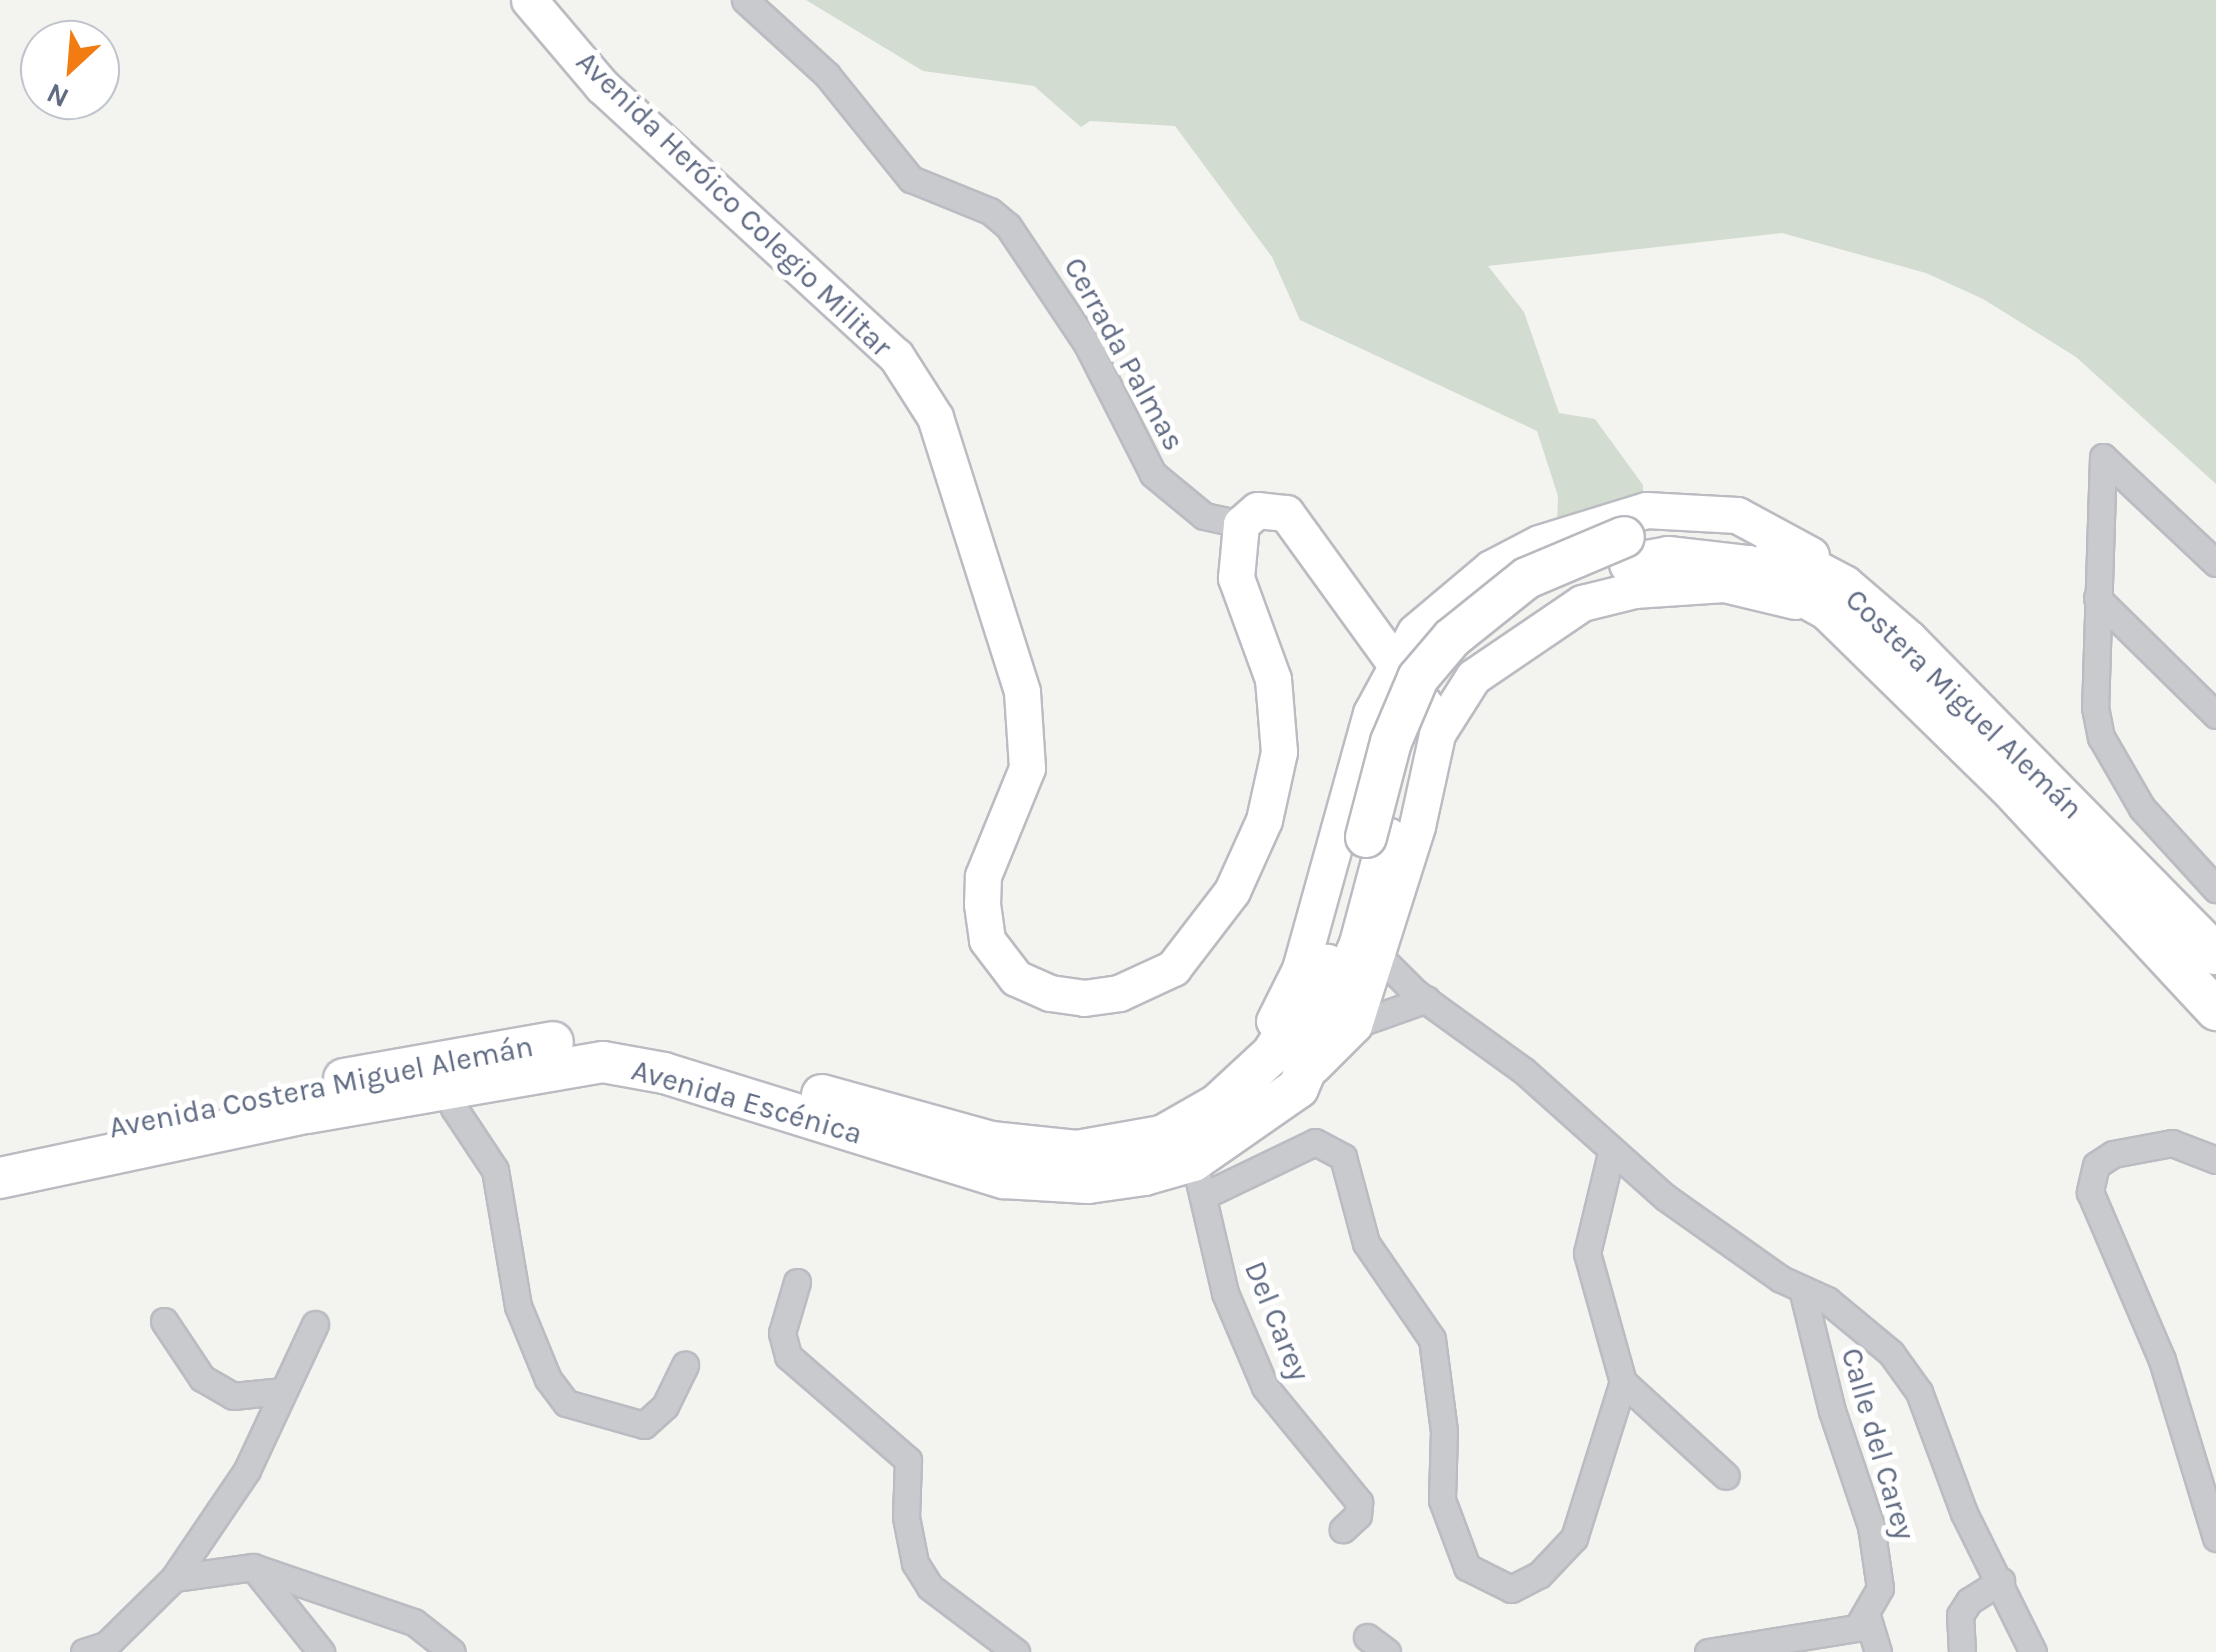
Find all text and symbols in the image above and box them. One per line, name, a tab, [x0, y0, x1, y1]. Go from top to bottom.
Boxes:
north arrow	[20, 20, 120, 120]
street label: Avenida Heróico Colegio Militar	[569, 44, 899, 364]
text: N	[41, 76, 74, 115]
street label: Cerrada Palmas	[1056, 251, 1192, 457]
street label: Costera Miguel Alemán	[1838, 581, 2090, 827]
street label: Avenida Costera Miguel Alemán	[106, 1028, 536, 1146]
street label: Avenida Escénica	[628, 1052, 866, 1152]
street label: Del Carey	[1237, 1256, 1317, 1386]
street label: Calle del Carey	[1833, 1344, 1923, 1544]

